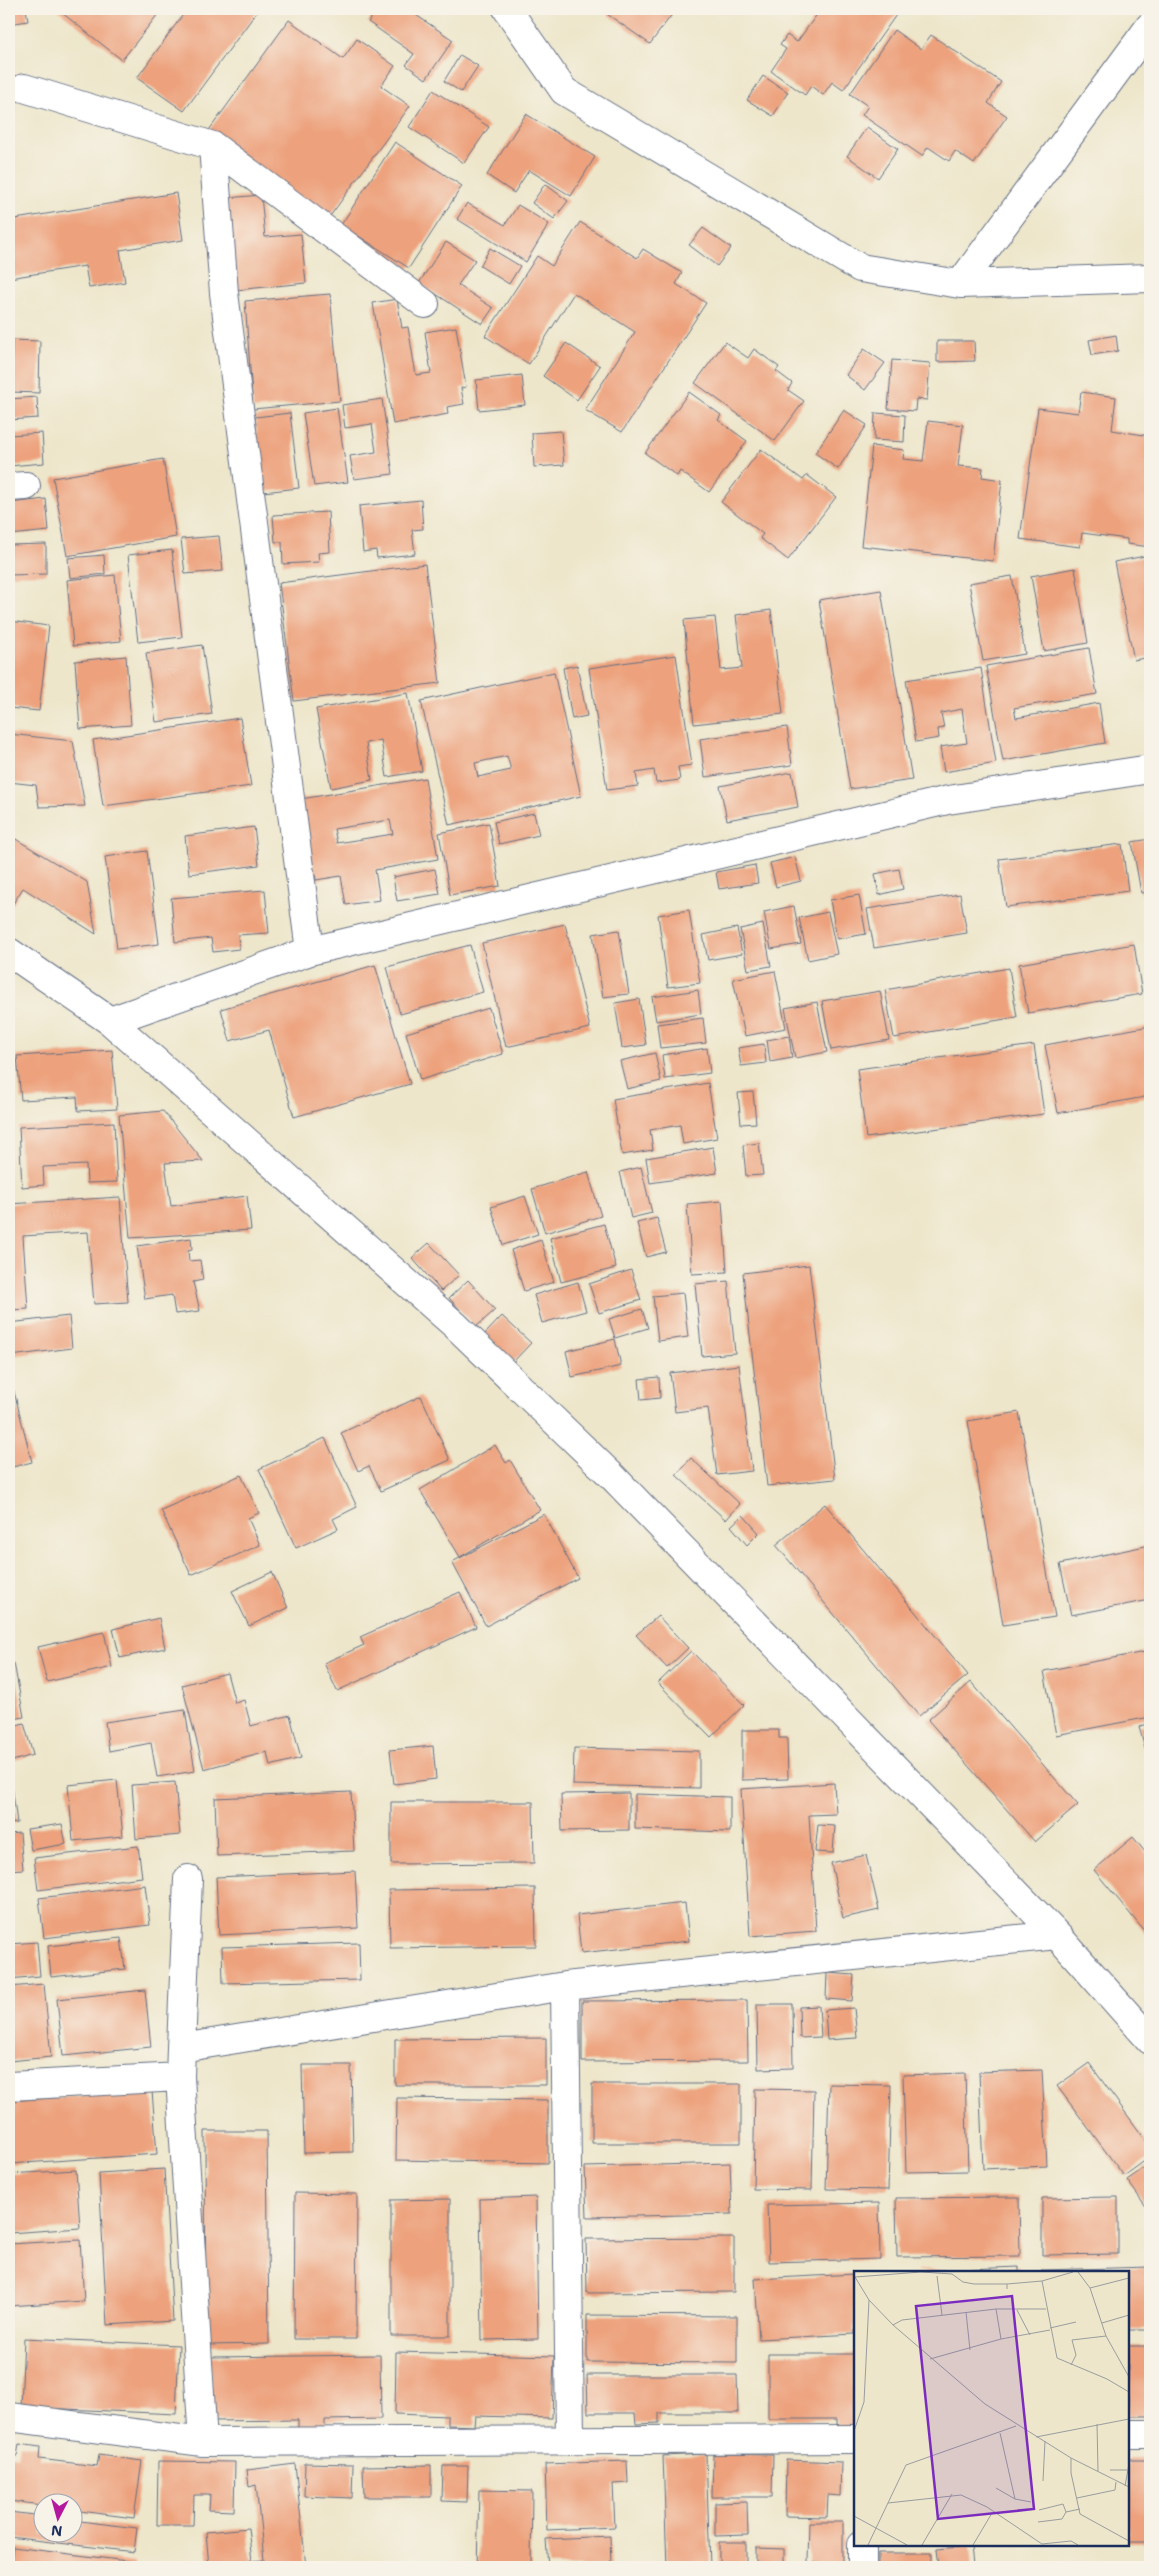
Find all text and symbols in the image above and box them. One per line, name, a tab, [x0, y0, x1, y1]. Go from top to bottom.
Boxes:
inset map	[854, 2271, 1129, 2546]
north arrow	[32, 2494, 82, 2544]
text: N	[50, 2521, 63, 2540]

